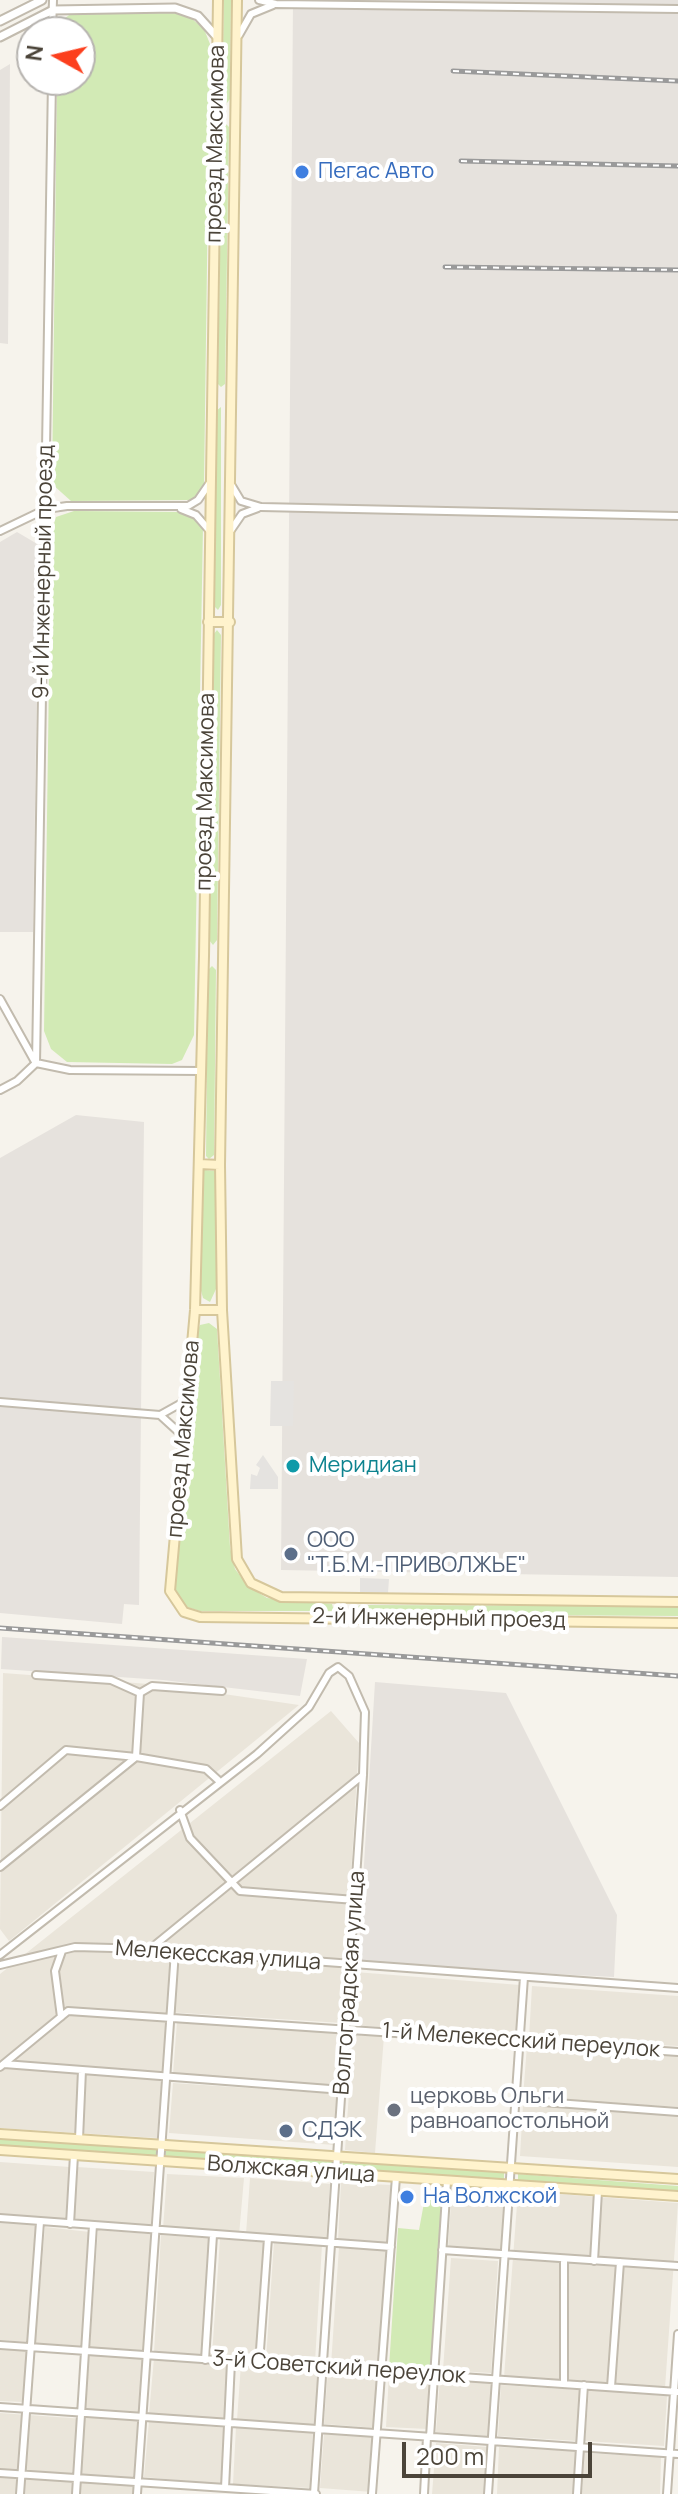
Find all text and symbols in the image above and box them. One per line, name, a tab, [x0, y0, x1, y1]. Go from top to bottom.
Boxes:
north arrow	[16, 16, 96, 96]
text: N	[18, 43, 50, 63]
street label: проезд Максимова	[201, 45, 231, 243]
place label: Пегас Авто	[318, 159, 434, 185]
marker: Пегас Авто	[293, 163, 311, 181]
street label: 9-й Инженерный проезд	[29, 445, 59, 699]
street label: проезд Максимова	[191, 693, 221, 891]
street label: проезд Максимова	[162, 1339, 206, 1539]
place label: Меридиан	[309, 1453, 417, 1479]
marker: Меридиан	[284, 1457, 302, 1475]
place label: ООО "Т.Б.М.-ПРИВОЛЖЬЕ"	[307, 1528, 526, 1580]
marker: ООО "Т.Б.М.-ПРИВОЛЖЬЕ"	[282, 1545, 300, 1563]
street label: 2-й Инженерный проезд	[312, 1604, 566, 1634]
street label: Волгоградская улица	[329, 1870, 371, 2096]
street label: Мелекесская улица	[114, 1936, 322, 1976]
street label: 1-й Мелекесский переулок	[381, 2018, 661, 2064]
place label: церковь Ольги равноапостольной	[410, 2084, 609, 2136]
marker: церковь Ольги равноапостольной	[385, 2101, 403, 2119]
place label: СДЭК	[302, 2118, 362, 2144]
marker: СДЭК	[277, 2122, 295, 2140]
street label: Волжская улица	[206, 2151, 376, 2189]
place label: На Волжской	[423, 2184, 557, 2210]
marker: На Волжской	[398, 2188, 416, 2206]
street label: 3-й Советский переулок	[211, 2346, 467, 2390]
scale bar	[406, 2426, 596, 2476]
text: 200 m	[416, 2439, 484, 2472]

